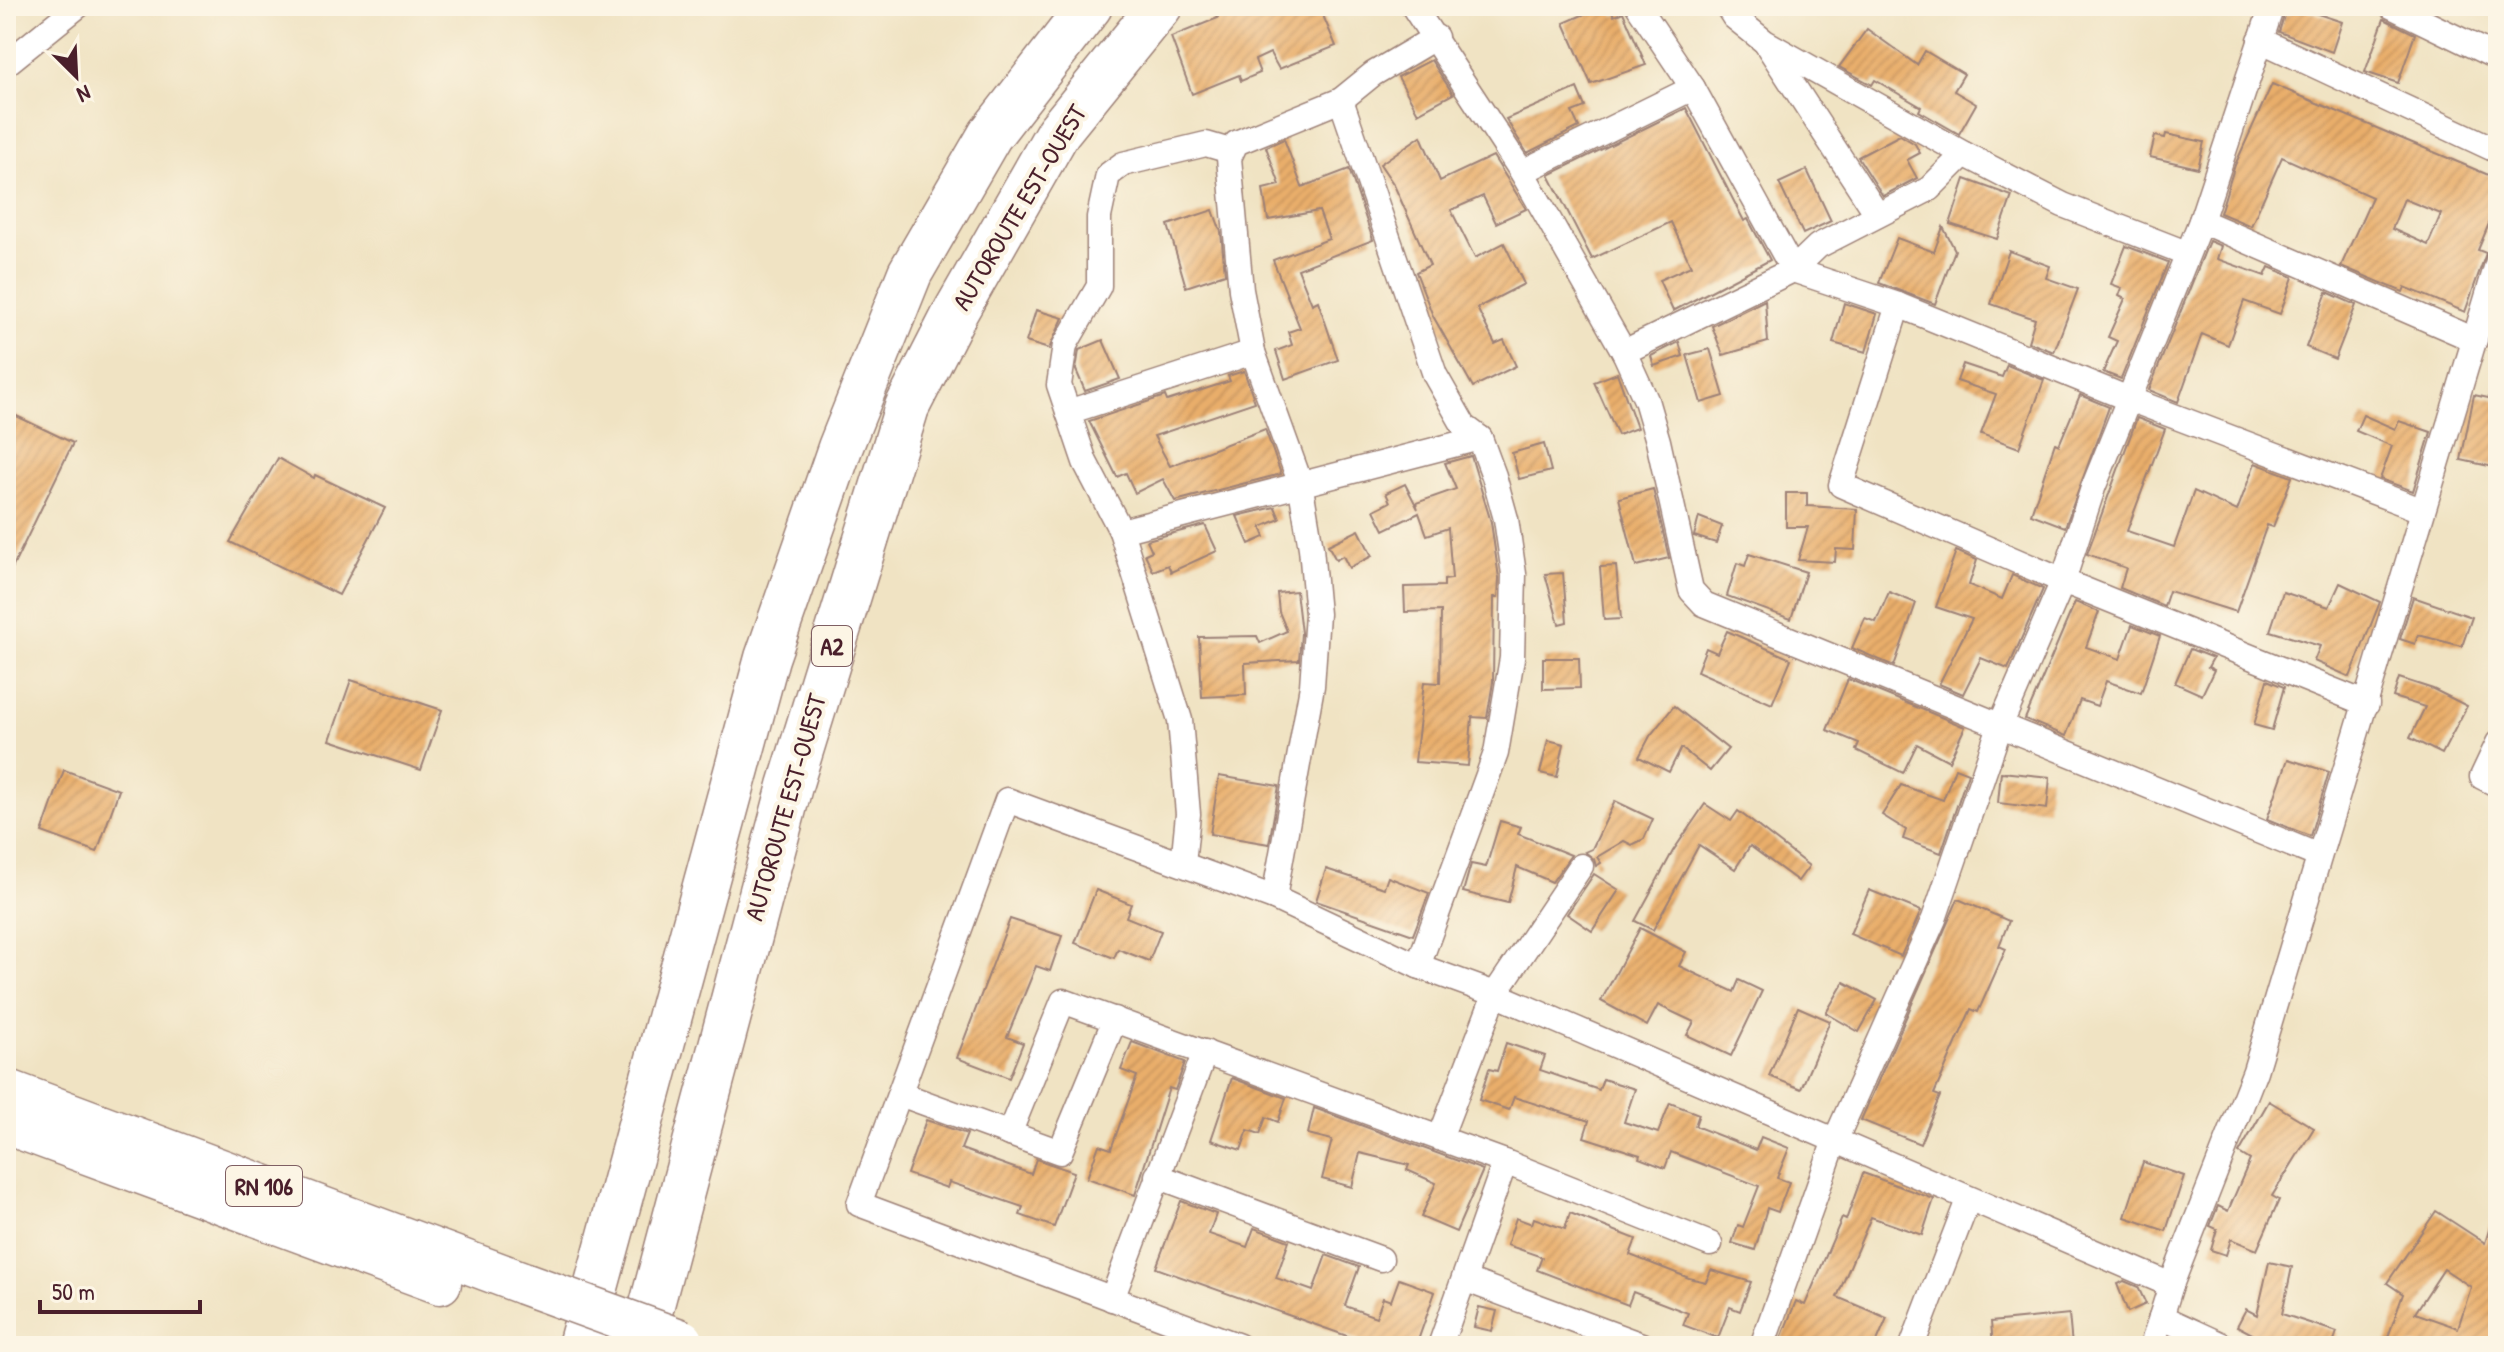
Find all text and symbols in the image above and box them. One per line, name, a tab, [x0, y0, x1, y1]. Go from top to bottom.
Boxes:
north arrow	[36, 36, 116, 116]
text: N	[72, 78, 96, 110]
street label: AUTOROUTE EST-OUEST	[944, 97, 1095, 316]
road number: A2	[812, 626, 852, 666]
street label: AUTOROUTE EST-OUEST	[736, 689, 834, 924]
road number: RN 106	[226, 1166, 302, 1206]
scale bar	[40, 1264, 200, 1314]
text: 50 m	[52, 1275, 95, 1307]

